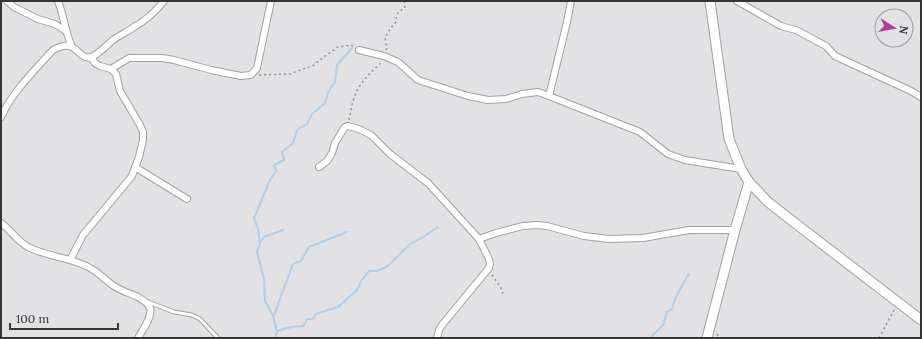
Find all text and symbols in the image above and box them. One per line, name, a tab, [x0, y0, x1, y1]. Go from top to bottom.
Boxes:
north arrow	[874, 8, 914, 48]
text: N	[896, 24, 912, 36]
scale bar	[10, 305, 118, 331]
text: 100 m	[16, 311, 49, 326]

